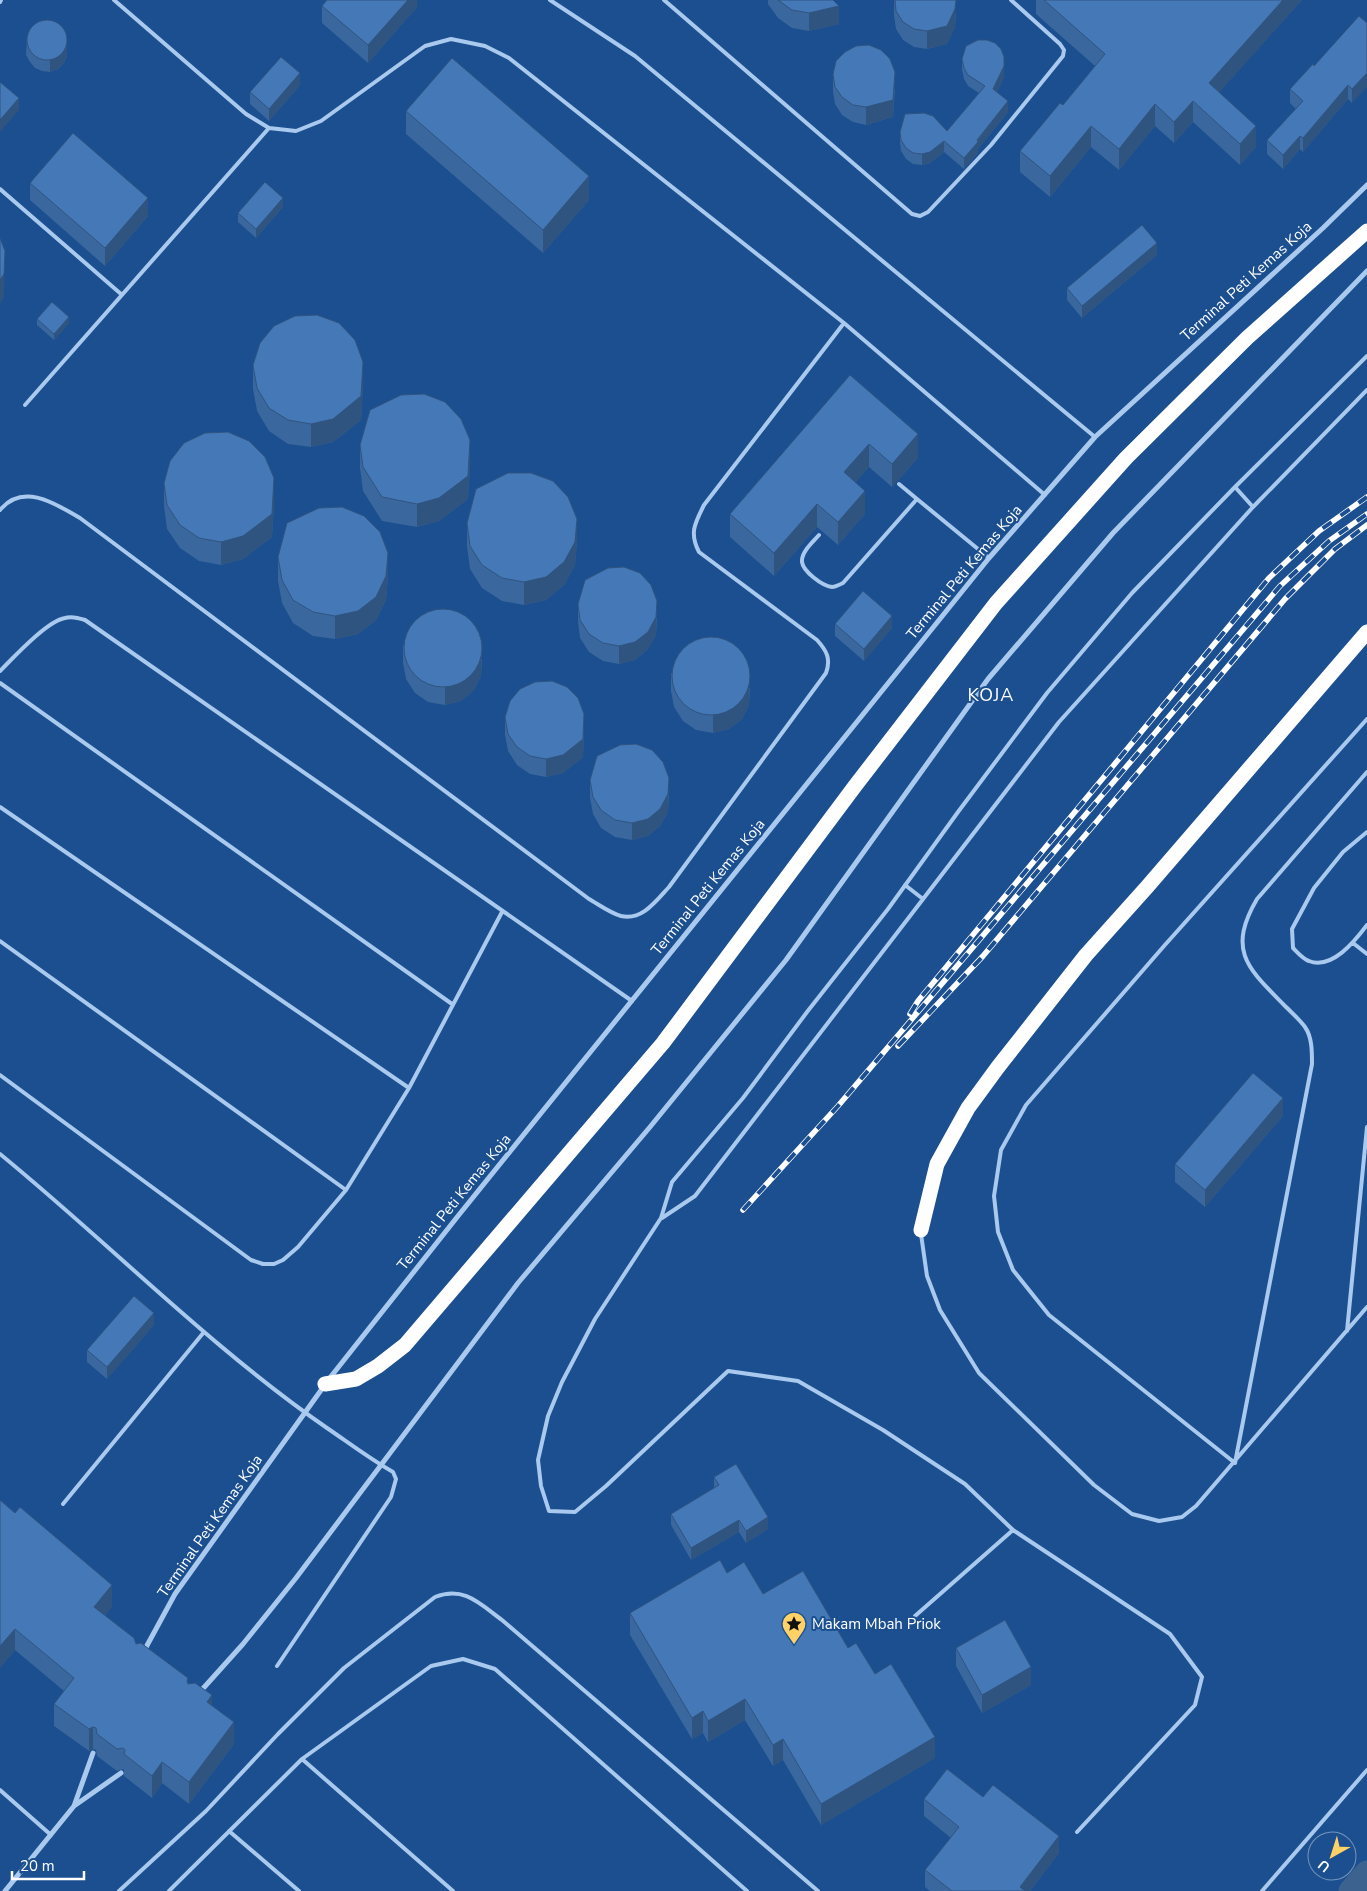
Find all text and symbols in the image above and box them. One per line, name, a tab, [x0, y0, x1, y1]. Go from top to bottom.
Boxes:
street label: Terminal Peti Kemas Koja	[1176, 217, 1316, 345]
street label: Terminal Peti Kemas Koja	[902, 500, 1026, 644]
district label: KOJA	[968, 683, 1014, 707]
street label: Terminal Peti Kemas Koja	[647, 815, 769, 959]
street label: Terminal Peti Kemas Koja	[393, 1130, 515, 1274]
street label: Terminal Peti Kemas Koja	[153, 1451, 267, 1601]
place icon: Makam Mbah Priok	[781, 1611, 807, 1645]
place label: Makam Mbah Priok	[812, 1614, 941, 1634]
north arrow	[1307, 1831, 1357, 1881]
scale bar	[12, 1848, 85, 1880]
text: U	[1314, 1855, 1334, 1876]
text: 20 m	[20, 1856, 55, 1876]

